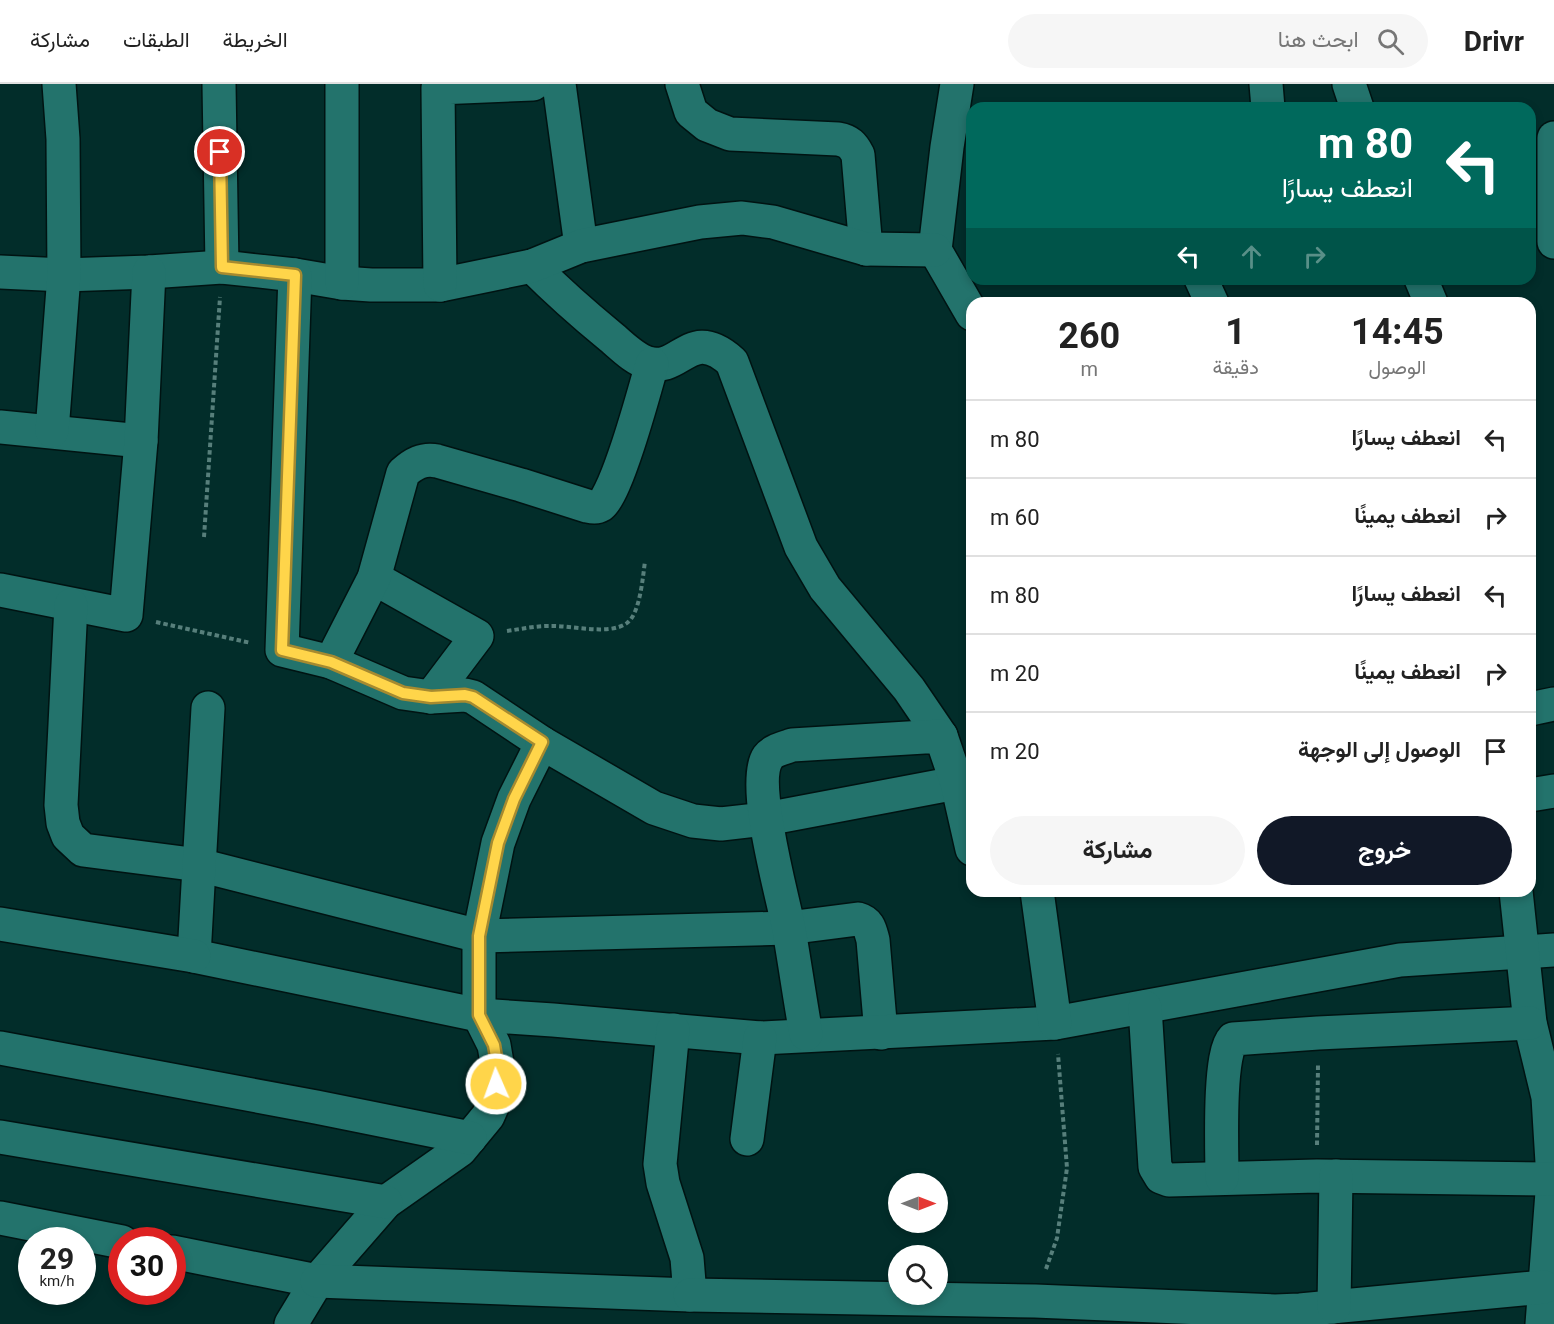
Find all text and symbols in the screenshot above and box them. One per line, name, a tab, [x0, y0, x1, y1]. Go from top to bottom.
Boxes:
search box	[1008, 14, 1428, 68]
icon: search	[1374, 25, 1407, 58]
text: Drivr	[1464, 25, 1524, 58]
text: ابحث هنا	[1278, 27, 1359, 52]
text: مشاركة	[30, 28, 90, 52]
text: الطبقات	[123, 28, 190, 52]
text: الخريطة	[223, 28, 288, 52]
text: 80 m	[1318, 119, 1413, 168]
pin	[194, 126, 245, 177]
icon: left	[1434, 126, 1512, 204]
icon: arrive	[203, 135, 236, 168]
text: انعطف يسارًا	[1282, 172, 1413, 204]
icon: left	[1172, 240, 1205, 273]
icon: ahead	[1235, 240, 1268, 273]
icon: right	[1298, 240, 1331, 273]
text: 1	[1225, 311, 1246, 353]
text: 14:45	[1351, 311, 1444, 353]
text: 260	[1058, 315, 1120, 357]
text: دقيقة	[1212, 355, 1259, 379]
text: الوصول	[1369, 355, 1426, 379]
text: m	[1080, 357, 1098, 381]
icon: left	[1479, 423, 1512, 456]
text: انعطف يسارًا	[1351, 425, 1461, 450]
text: 80 m	[990, 427, 1040, 452]
icon: right	[1479, 501, 1512, 534]
text: انعطف يمينًا	[1354, 503, 1461, 528]
text: 60 m	[990, 505, 1040, 530]
icon: left	[1479, 579, 1512, 612]
text: انعطف يسارًا	[1351, 581, 1461, 606]
text: 80 m	[990, 583, 1040, 608]
icon: right	[1479, 657, 1512, 690]
text: انعطف يمينًا	[1354, 659, 1461, 684]
text: 20 m	[990, 661, 1040, 686]
icon: arrive	[1479, 735, 1512, 768]
text: الوصول إلى الوجهة	[1298, 737, 1461, 762]
text: 20 m	[990, 739, 1040, 764]
button: مشاركة	[990, 816, 1245, 885]
button: خروج	[1257, 816, 1512, 885]
position arrow	[464, 1052, 528, 1116]
north arrow	[888, 1173, 948, 1233]
map controls	[888, 1173, 948, 1305]
speed limit sign: 30	[108, 1227, 186, 1305]
text: 29	[40, 1241, 74, 1276]
button: search	[888, 1245, 948, 1305]
text: km/h	[39, 1272, 75, 1290]

